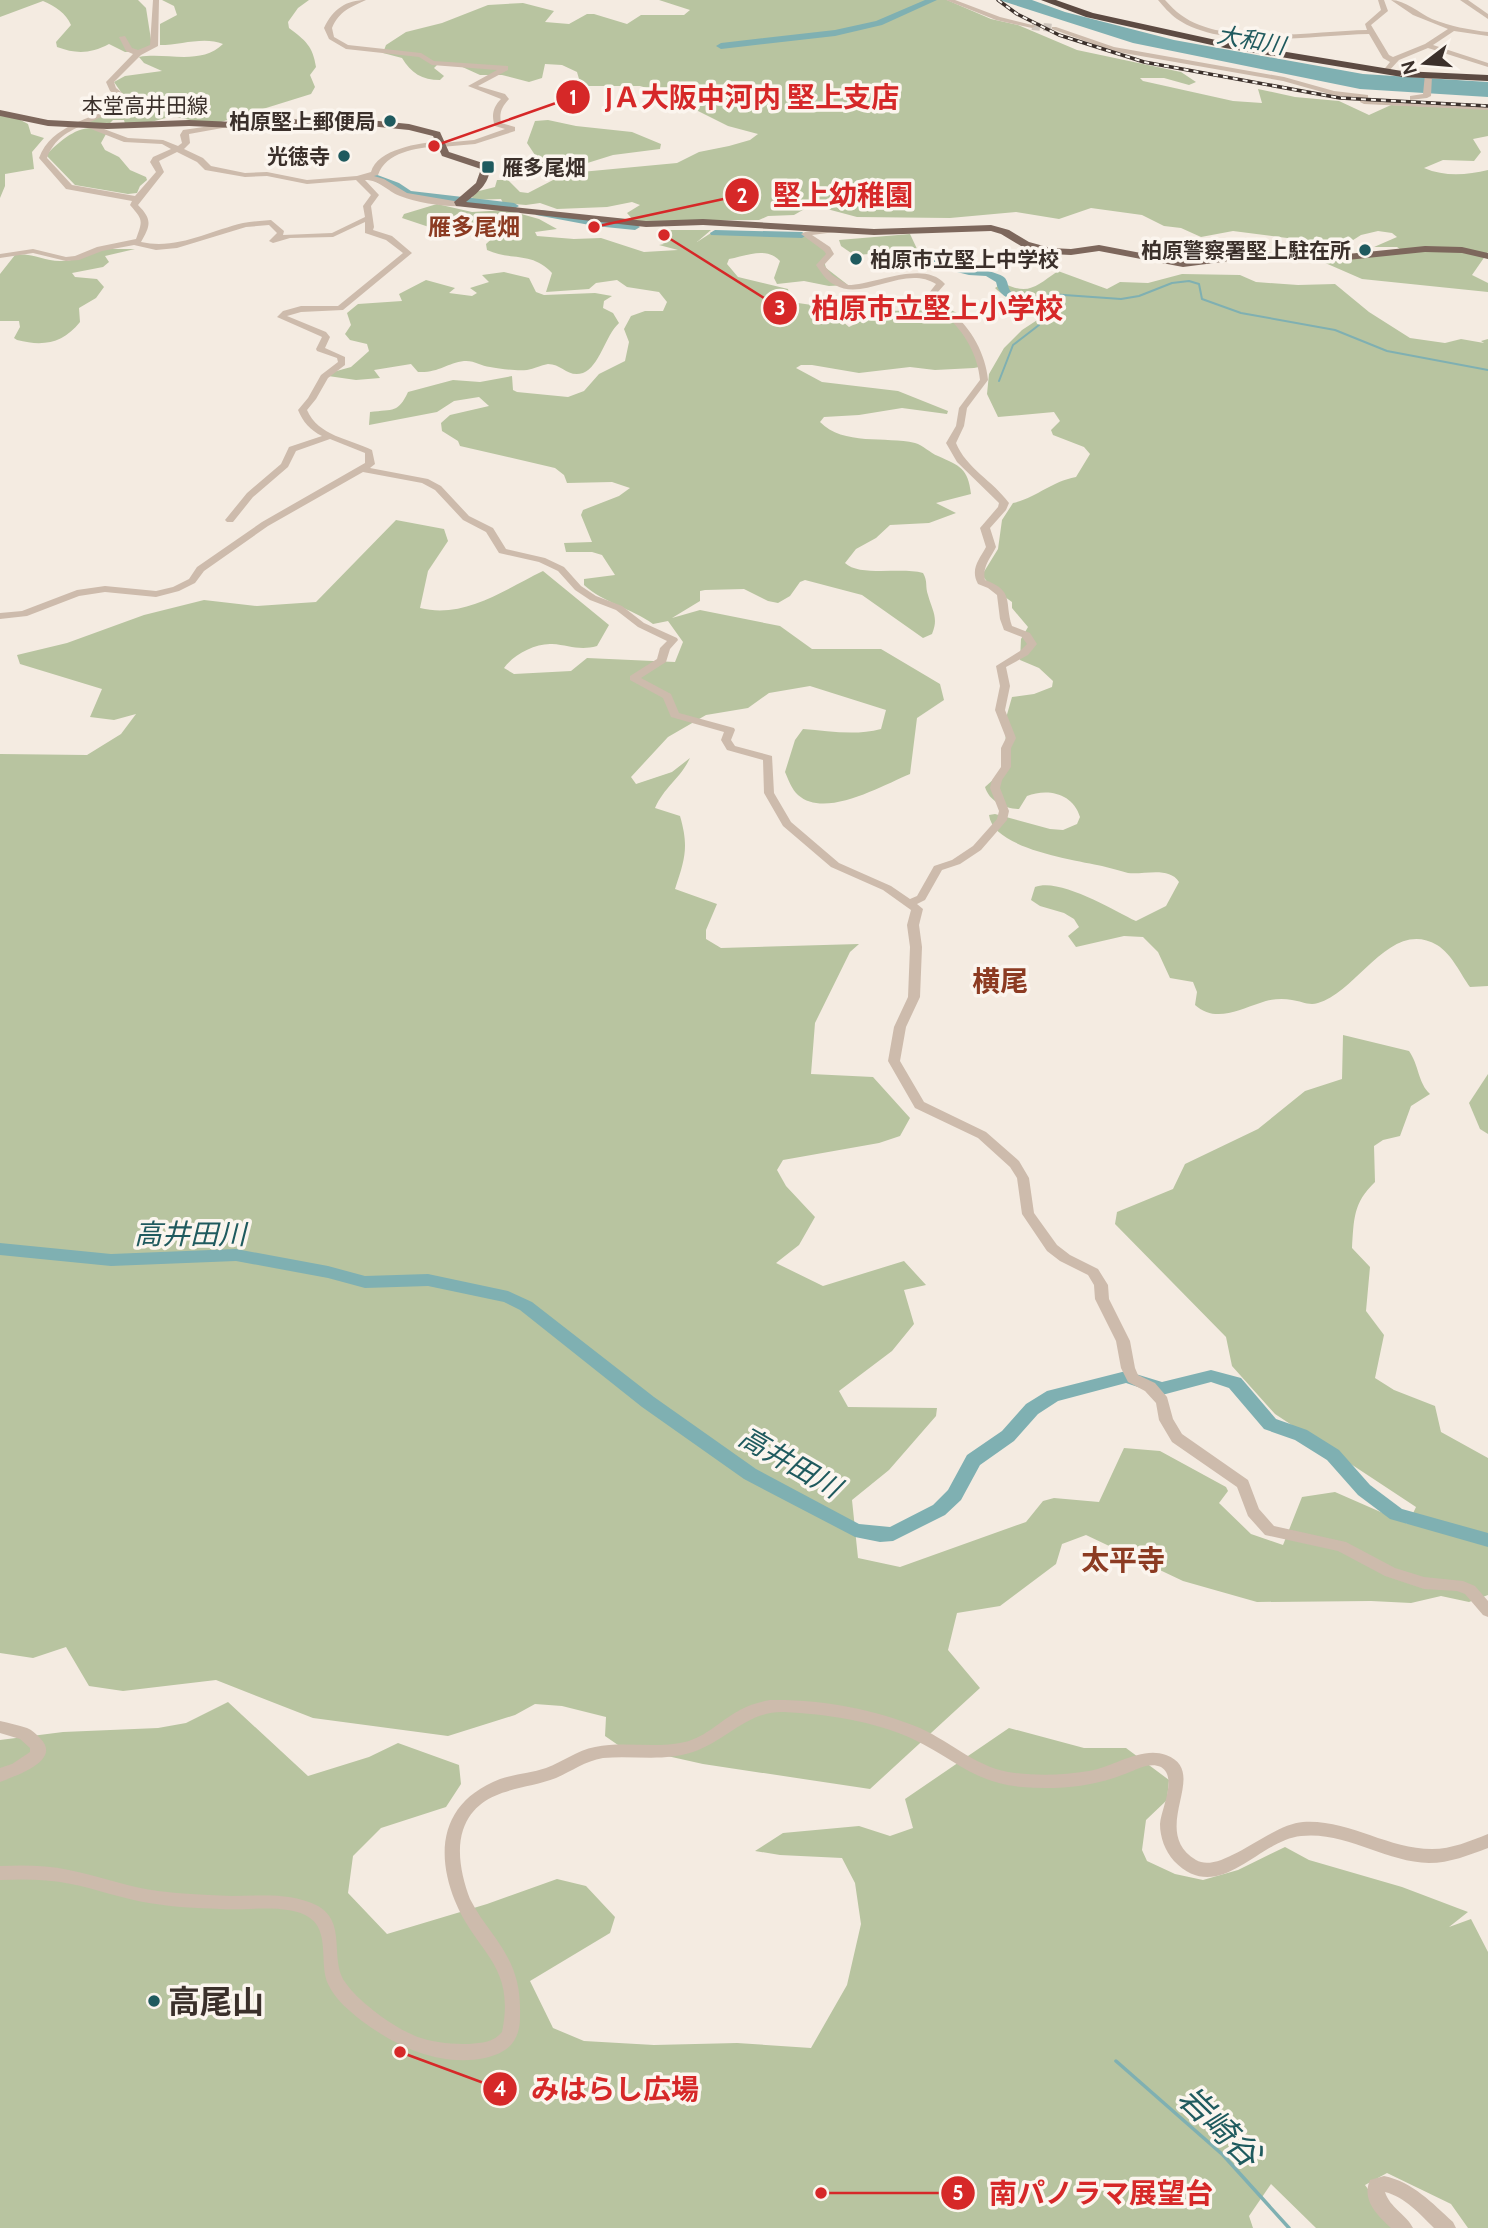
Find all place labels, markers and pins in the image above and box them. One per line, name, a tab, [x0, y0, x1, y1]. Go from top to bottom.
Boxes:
callout: JＡ大阪中河内 堅上支店	[556, 73, 913, 122]
place label: 柏原堅上郵便局	[229, 109, 376, 134]
marker: 柏原堅上郵便局	[382, 113, 398, 129]
place label: 光徳寺	[267, 144, 330, 169]
marker: 光徳寺	[336, 148, 352, 164]
place label: 雁多尾畑	[502, 155, 586, 180]
marker: 雁多尾畑	[480, 159, 496, 175]
callout: 堅上幼稚園	[724, 171, 927, 220]
place label: 柏原警察署堅上駐在所	[1141, 238, 1351, 263]
marker: 柏原警察署堅上駐在所	[1357, 242, 1373, 258]
place label: 柏原市立堅上中学校	[870, 247, 1059, 272]
marker: 柏原市立堅上中学校	[848, 251, 864, 267]
callout: 柏原市立堅上小学校	[762, 283, 1077, 332]
place label: 高尾山	[168, 1982, 264, 2021]
marker: 高尾山	[146, 1993, 162, 2009]
callout: みはらし広場	[482, 2064, 713, 2113]
callout: 南パノラマ展望台	[940, 2168, 1227, 2217]

